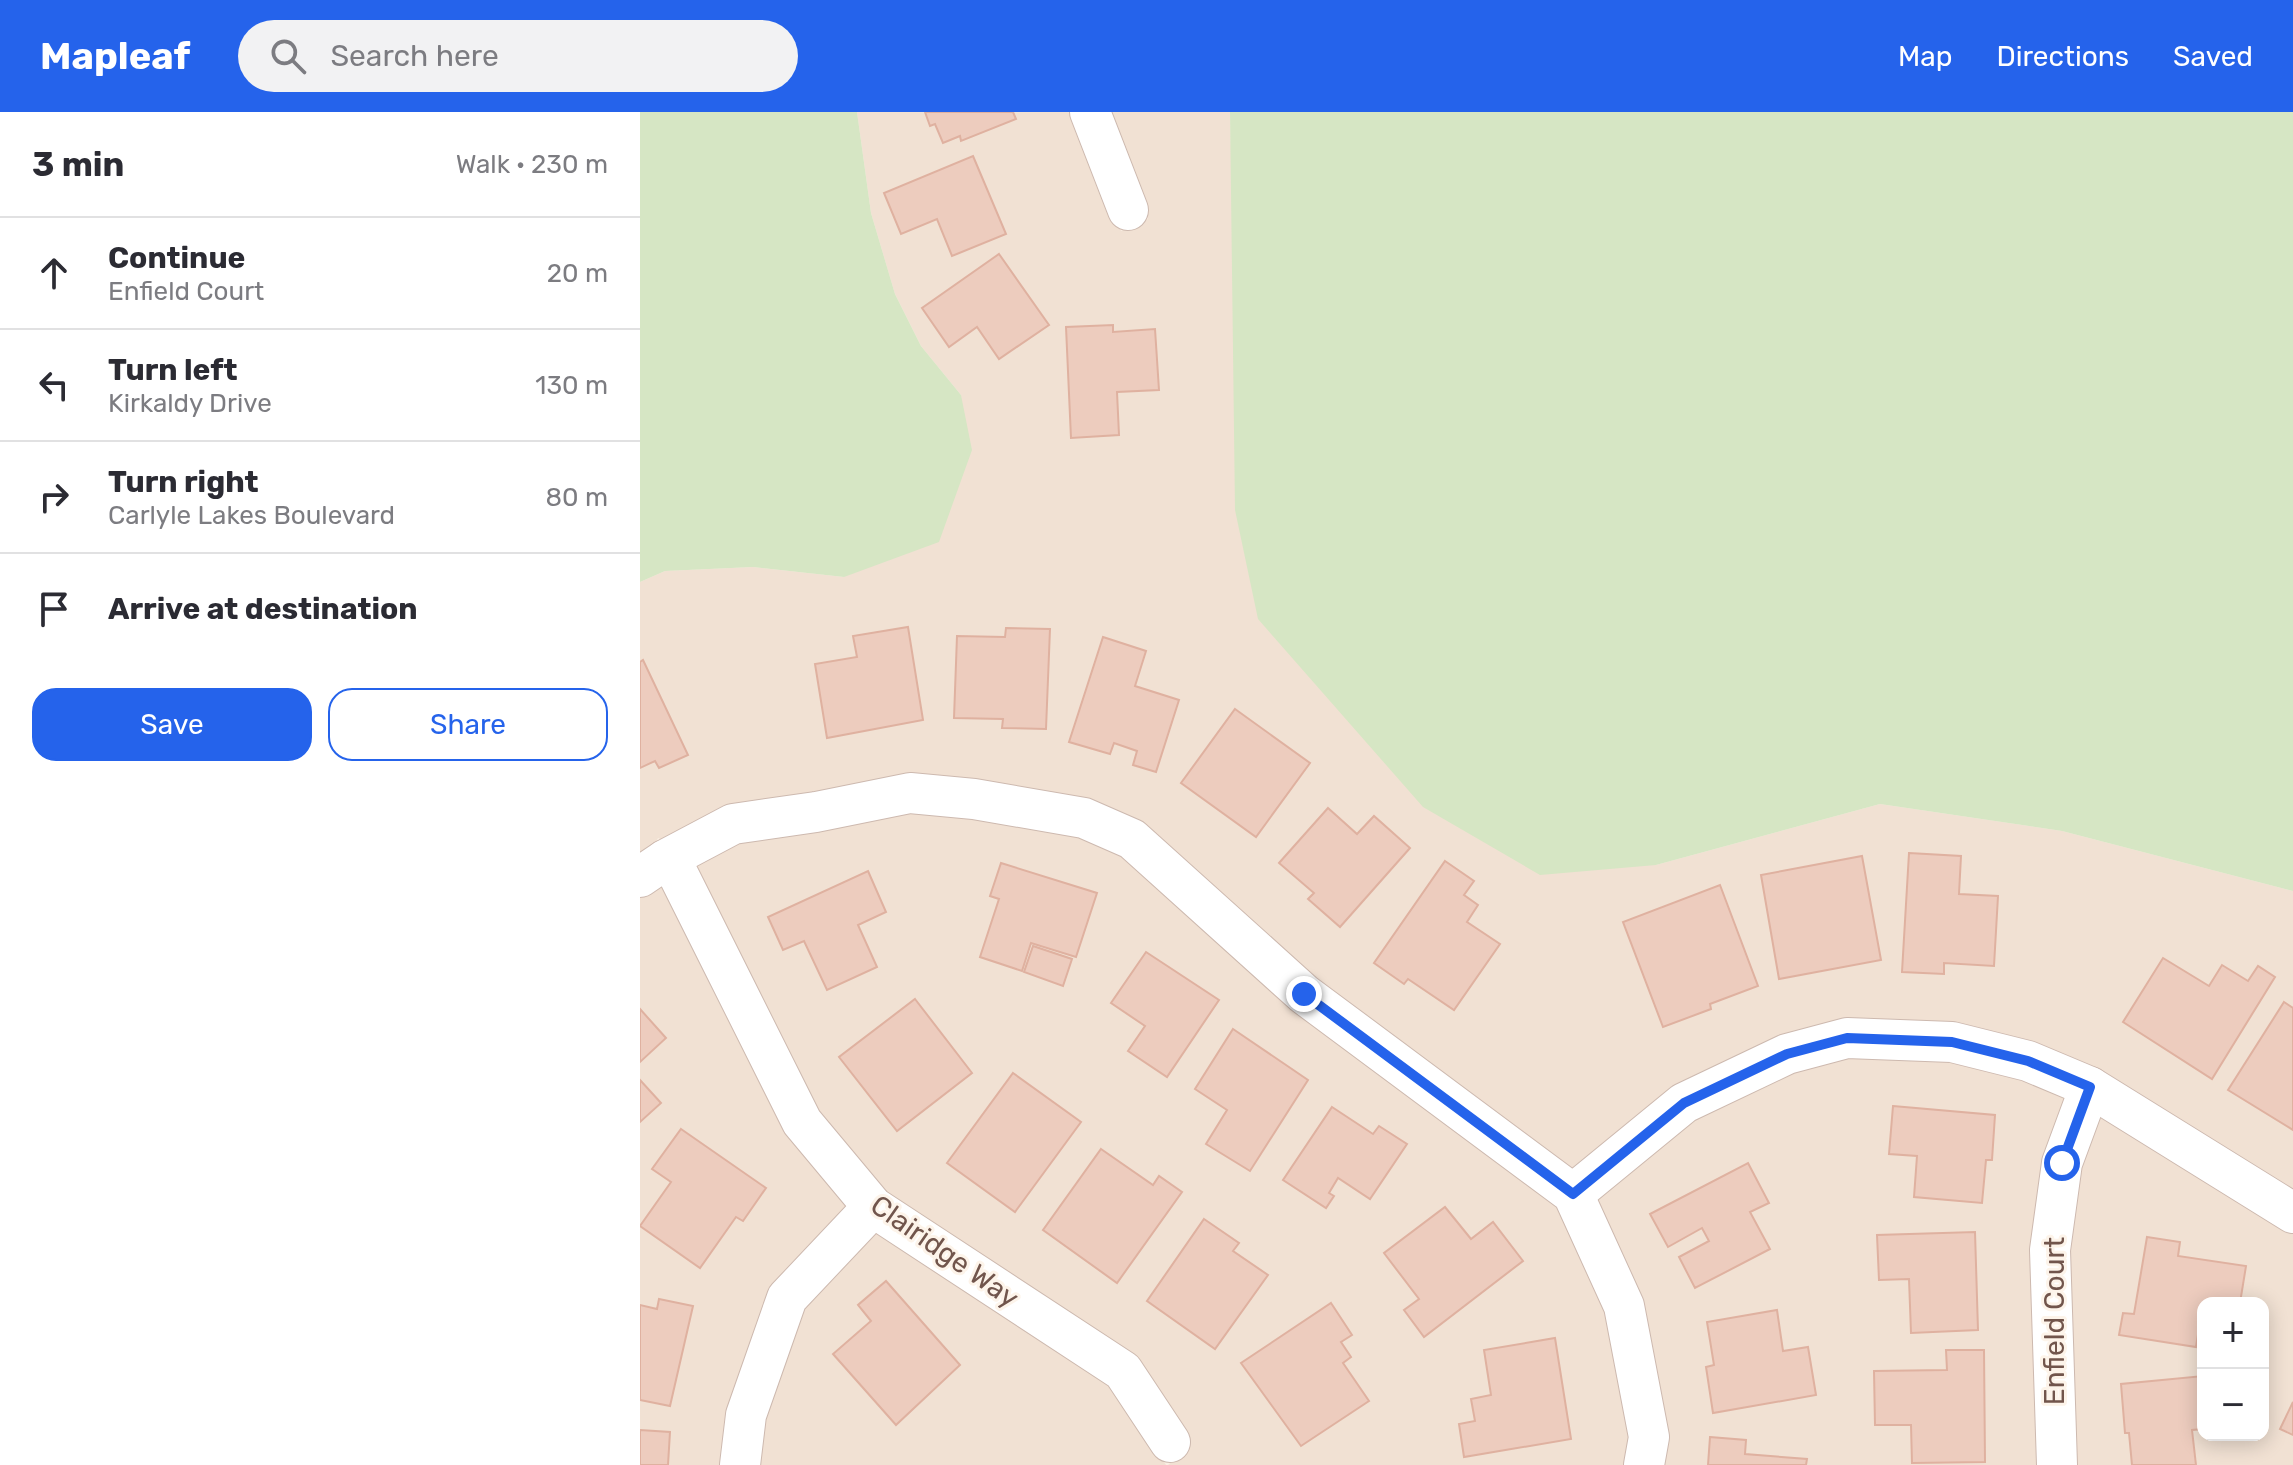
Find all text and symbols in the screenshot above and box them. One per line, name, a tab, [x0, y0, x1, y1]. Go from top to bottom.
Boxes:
search box	[238, 20, 798, 92]
text: Mapleaf	[40, 33, 190, 79]
icon: search	[266, 34, 310, 78]
text: Search here	[330, 38, 499, 74]
text: Map	[1898, 40, 1952, 73]
text: Directions	[1996, 40, 2129, 73]
text: Saved	[2173, 40, 2253, 73]
text: 3 min	[32, 144, 124, 185]
text: Walk · 230 m	[456, 149, 608, 180]
text: Continue	[108, 240, 245, 276]
icon: ahead	[32, 251, 76, 295]
text: 20 m	[547, 258, 608, 289]
text: Enfield Court	[108, 276, 264, 307]
text: Turn left	[108, 352, 238, 388]
icon: left	[32, 363, 76, 407]
text: 130 m	[535, 370, 608, 401]
text: Kirkaldy Drive	[108, 388, 272, 419]
text: Turn right	[108, 464, 259, 500]
icon: right	[32, 475, 76, 519]
text: 80 m	[545, 482, 608, 513]
text: Carlyle Lakes Boulevard	[108, 500, 395, 531]
icon: arrive	[32, 587, 76, 631]
text: Arrive at destination	[108, 591, 418, 627]
button: Save	[32, 688, 312, 761]
button: Share	[328, 688, 608, 761]
route end	[1286, 976, 1322, 1012]
route start	[2044, 1145, 2080, 1181]
street label: Clairidge Way	[864, 1188, 1025, 1315]
street label: Enfield Court	[2038, 1237, 2071, 1405]
map controls	[2197, 1297, 2269, 1441]
button: +	[2197, 1297, 2269, 1369]
button: −	[2197, 1369, 2269, 1441]

